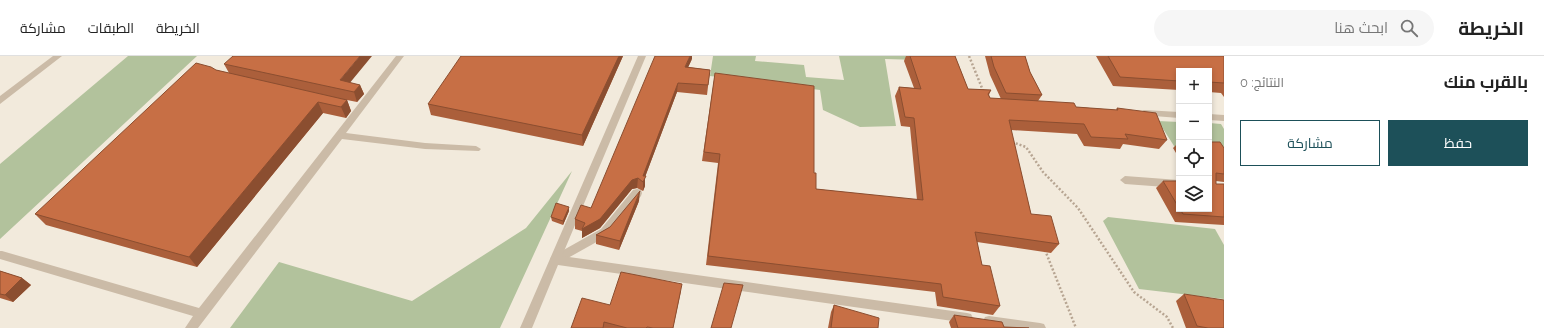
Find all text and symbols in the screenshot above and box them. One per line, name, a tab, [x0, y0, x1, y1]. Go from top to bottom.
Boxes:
search box	[1154, 10, 1434, 46]
icon: search	[1398, 17, 1420, 39]
text: الخريطة	[1458, 17, 1524, 39]
text: ابحث هنا	[1334, 19, 1388, 37]
text: مشاركة	[20, 20, 66, 36]
text: الطبقات	[88, 20, 134, 36]
text: الخريطة	[156, 20, 200, 36]
map controls	[1176, 68, 1212, 212]
button: +	[1176, 68, 1212, 104]
text: بالقرب منك	[1444, 72, 1528, 92]
text: النتائج: 0	[1240, 75, 1284, 90]
button: −	[1176, 104, 1212, 140]
button: مشاركة	[1240, 120, 1380, 166]
button: حفظ	[1388, 120, 1528, 166]
button: locate	[1176, 140, 1212, 176]
button: layers	[1176, 176, 1212, 212]

